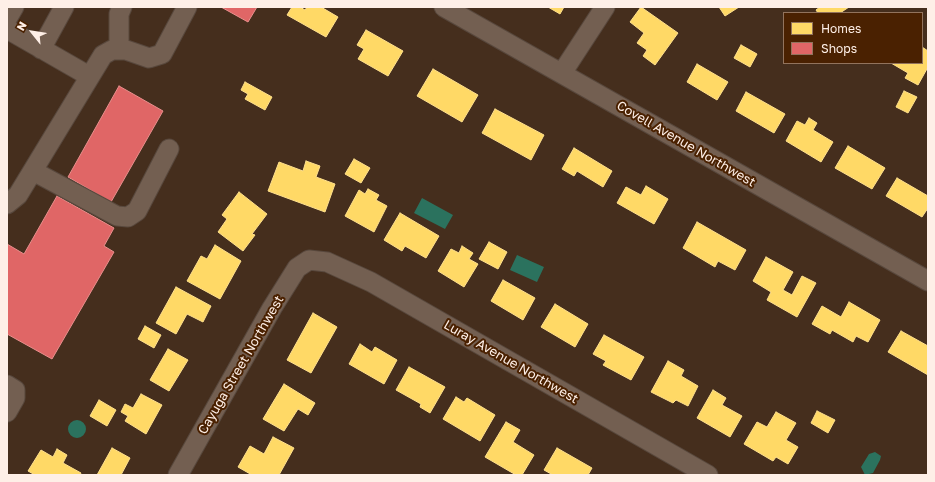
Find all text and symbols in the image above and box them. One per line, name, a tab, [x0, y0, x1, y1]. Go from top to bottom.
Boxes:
north arrow	[12, 12, 52, 52]
legend	[783, 12, 923, 64]
text: N	[13, 19, 29, 33]
text: Homes	[821, 21, 861, 36]
text: Shops	[821, 41, 857, 56]
street label: Covell Avenue Northwest	[614, 98, 758, 190]
street label: Cayuga Street Northwest	[195, 293, 287, 437]
street label: Luray Avenue Northwest	[441, 317, 581, 407]

